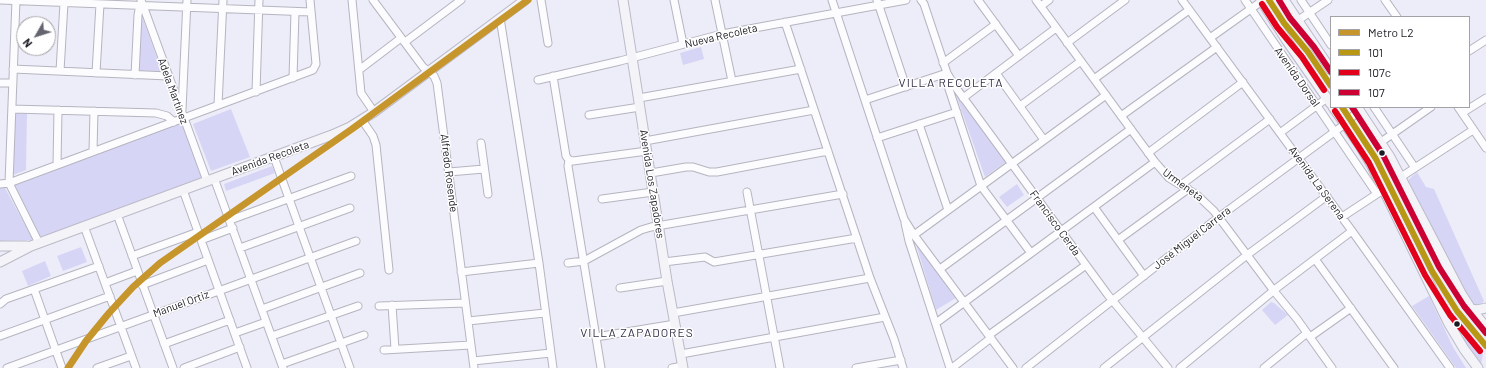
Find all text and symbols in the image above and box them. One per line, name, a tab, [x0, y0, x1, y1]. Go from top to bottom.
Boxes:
north arrow	[16, 16, 56, 56]
legend	[1330, 16, 1470, 108]
street label: Nueva Recoleta	[683, 21, 759, 51]
text: Metro L2	[1368, 25, 1414, 39]
text: N	[20, 36, 34, 50]
street label: Avenida Dorsal	[1272, 45, 1322, 109]
text: 101	[1368, 45, 1383, 59]
street label: Adela Martínez	[155, 56, 191, 126]
text: 107c	[1368, 65, 1391, 79]
district label: VILLA RECOLETA	[899, 76, 1003, 90]
text: 107	[1368, 85, 1385, 99]
street label: Avenida Los Zapadores	[637, 129, 667, 239]
street label: Alfredo Rosende	[438, 133, 460, 213]
street label: Avenida Recoleta	[229, 138, 311, 178]
street label: Avenida La Serena	[1286, 144, 1348, 222]
unlabelled marker	[1377, 148, 1387, 158]
street label: Urmeneta	[1160, 166, 1206, 204]
street label: Francisco Cerda	[1027, 188, 1083, 258]
street label: José Miguel Carrera	[1151, 204, 1233, 272]
street label: Manuel Ortiz	[151, 288, 211, 320]
unlabelled marker	[1452, 319, 1462, 329]
district label: VILLA ZAPADORES	[580, 326, 694, 340]

